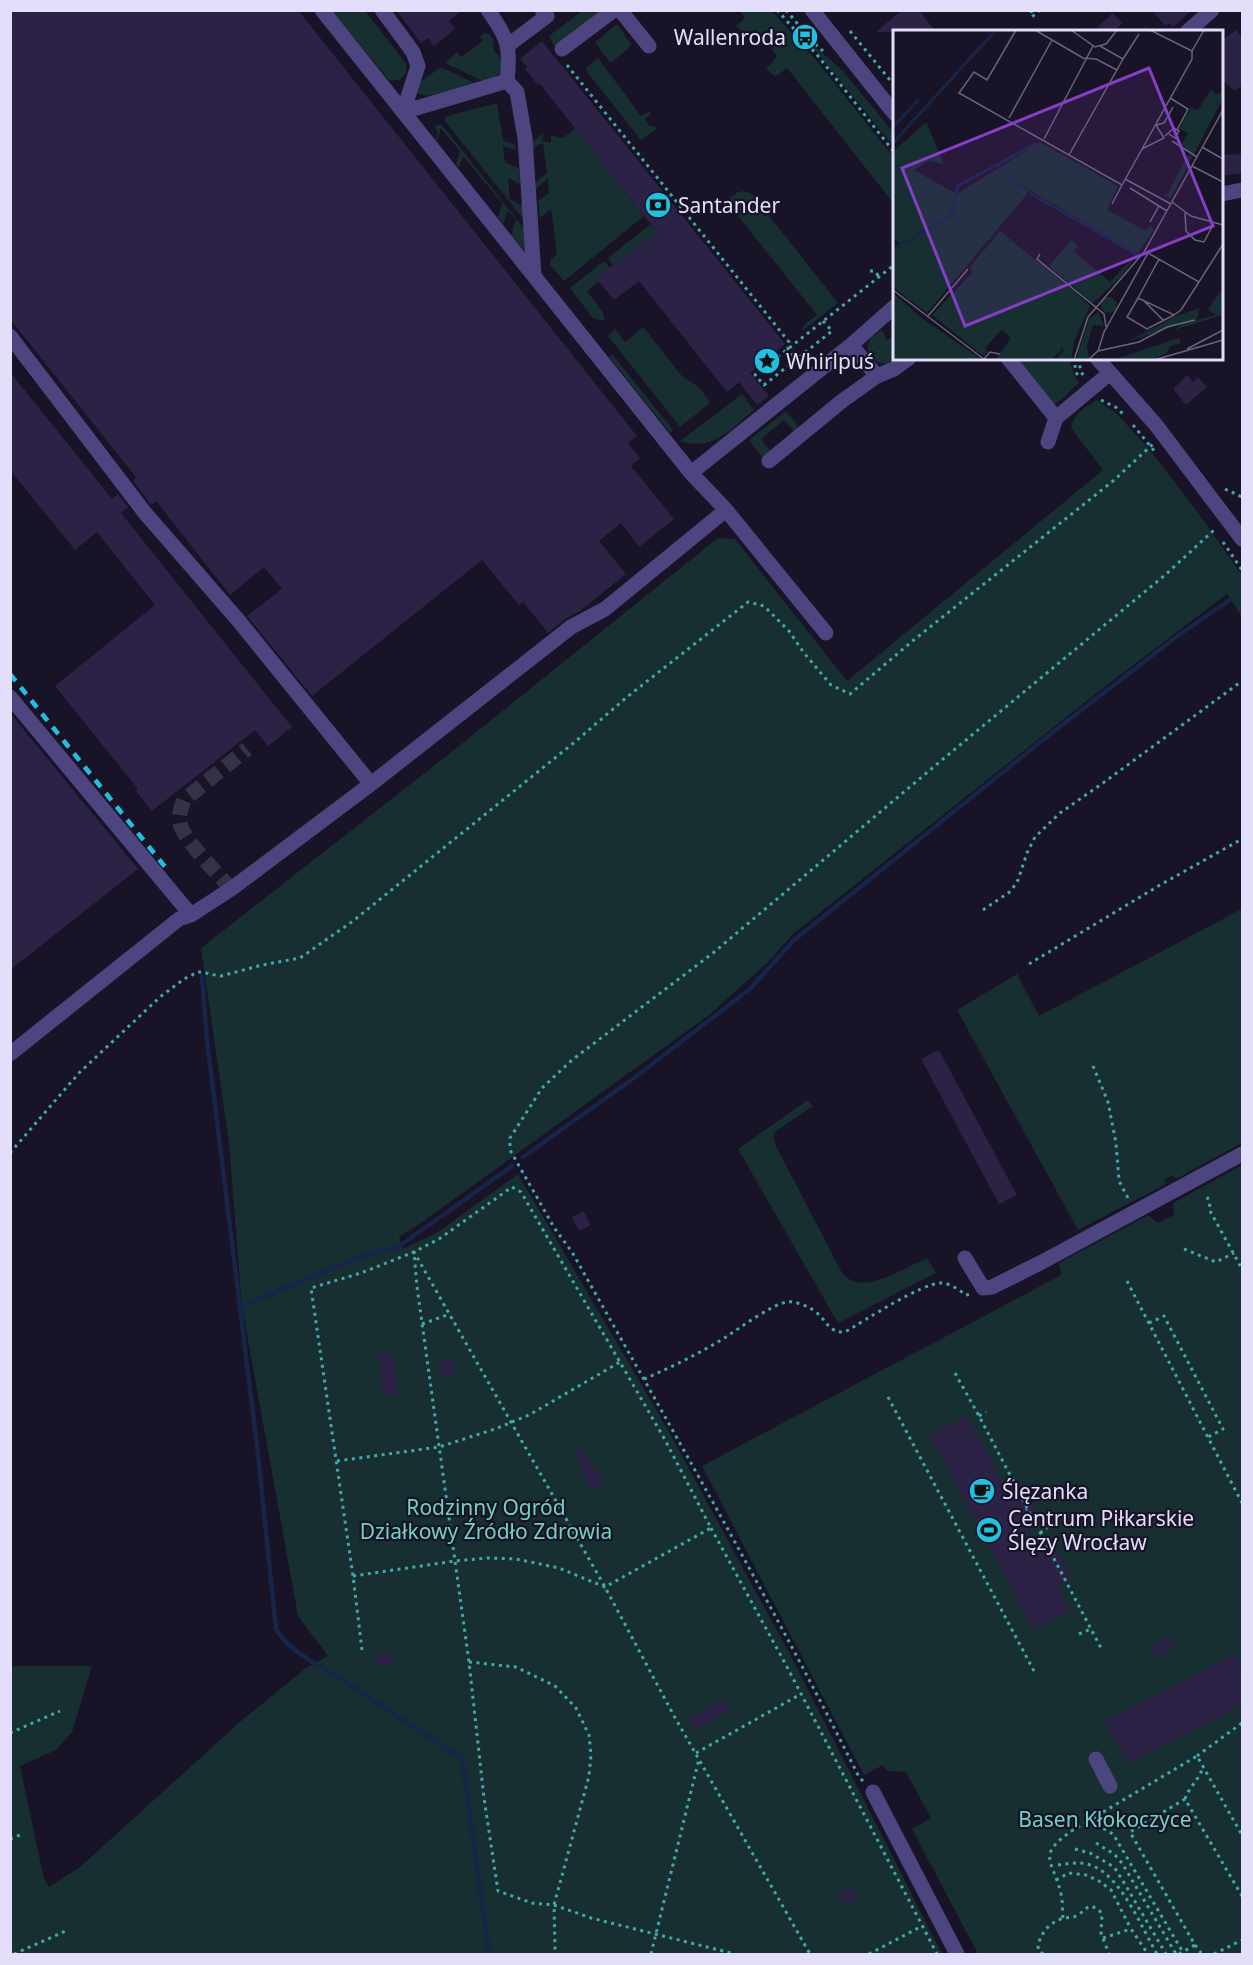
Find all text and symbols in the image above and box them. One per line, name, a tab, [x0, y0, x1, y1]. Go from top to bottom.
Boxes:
bus stop icon: Wallenroda	[790, 22, 820, 52]
place label: Wallenroda	[674, 23, 786, 51]
inset map	[893, 30, 1223, 360]
bank icon: Santander	[643, 190, 673, 220]
place label: Santander	[678, 191, 780, 219]
place icon: Whirlpuś	[752, 346, 782, 376]
place label: Whirlpuś	[786, 347, 874, 375]
cafe icon: Ślęzanka	[967, 1476, 997, 1506]
place label: Ślęzanka	[1002, 1477, 1088, 1505]
park label: Rodzinny Ogród Działkowy Źródło Zdrowia	[360, 1493, 612, 1545]
place label: Centrum Piłkarskie Ślęzy Wrocław	[1008, 1504, 1194, 1556]
sports icon: Centrum Piłkarskie Ślęzy Wrocław	[974, 1515, 1004, 1545]
park label: Basen Kłokoczyce	[1018, 1805, 1192, 1833]

